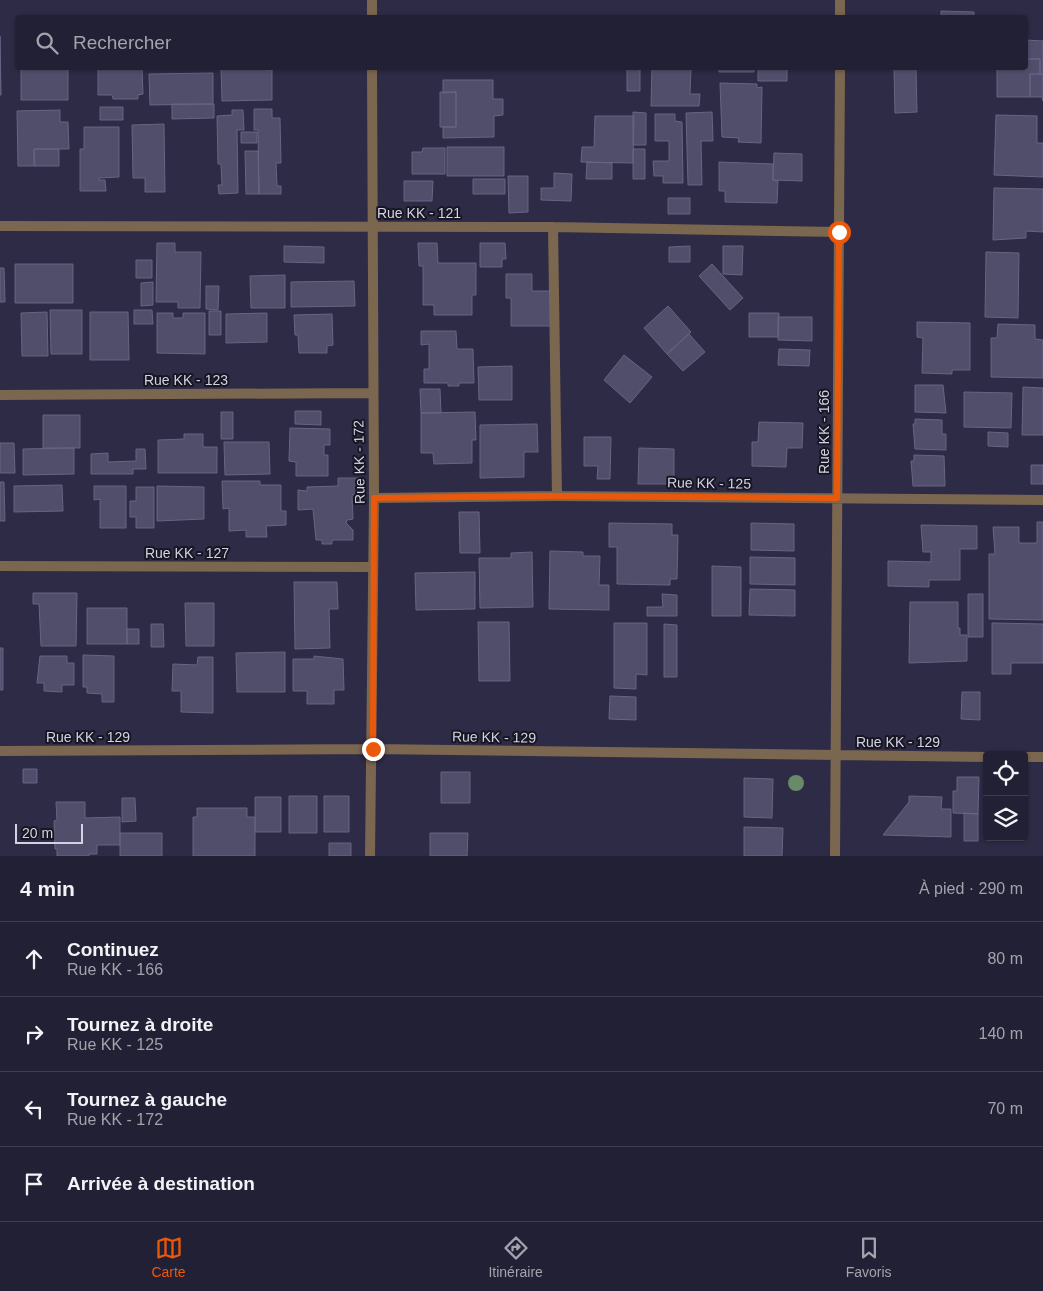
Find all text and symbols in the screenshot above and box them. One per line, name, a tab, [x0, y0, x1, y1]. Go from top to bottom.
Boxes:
search box	[15, 15, 1028, 70]
icon: search	[33, 29, 61, 57]
text: Rechercher	[73, 32, 171, 53]
street label: Rue KK - 121	[377, 205, 461, 221]
route start	[828, 221, 851, 244]
street label: Rue KK - 123	[144, 372, 228, 388]
street label: Rue KK - 166	[816, 390, 832, 474]
street label: Rue KK - 172	[350, 420, 368, 504]
street label: Rue KK - 125	[667, 474, 751, 492]
street label: Rue KK - 127	[145, 545, 229, 561]
street label: Rue KK - 129	[452, 728, 536, 746]
street label: Rue KK - 129	[46, 729, 130, 745]
street label: Rue KK - 129	[856, 734, 940, 750]
route end	[362, 738, 385, 761]
map controls	[983, 751, 1028, 841]
button: locate	[983, 751, 1028, 796]
button: layers	[983, 796, 1028, 841]
scale bar	[15, 821, 82, 844]
text: 20 m	[22, 825, 53, 841]
text: 4 min	[20, 877, 75, 900]
text: À pied · 290 m	[919, 880, 1023, 897]
text: Continuez	[67, 939, 159, 960]
icon: ahead	[20, 945, 48, 973]
text: 80 m	[987, 950, 1023, 967]
text: Rue KK - 166	[67, 961, 163, 978]
text: Tournez à droite	[67, 1014, 213, 1035]
icon: right	[20, 1020, 48, 1048]
text: 140 m	[979, 1025, 1023, 1042]
text: Rue KK - 125	[67, 1036, 163, 1053]
text: Tournez à gauche	[67, 1089, 227, 1110]
icon: left	[20, 1095, 48, 1123]
text: 70 m	[987, 1100, 1023, 1117]
text: Rue KK - 172	[67, 1111, 163, 1128]
icon: arrive	[20, 1170, 48, 1198]
text: Arrivée à destination	[67, 1173, 255, 1194]
tab: Carte	[151, 1234, 186, 1280]
tab: Itinéraire	[488, 1234, 543, 1280]
tab: Favoris	[846, 1234, 892, 1280]

